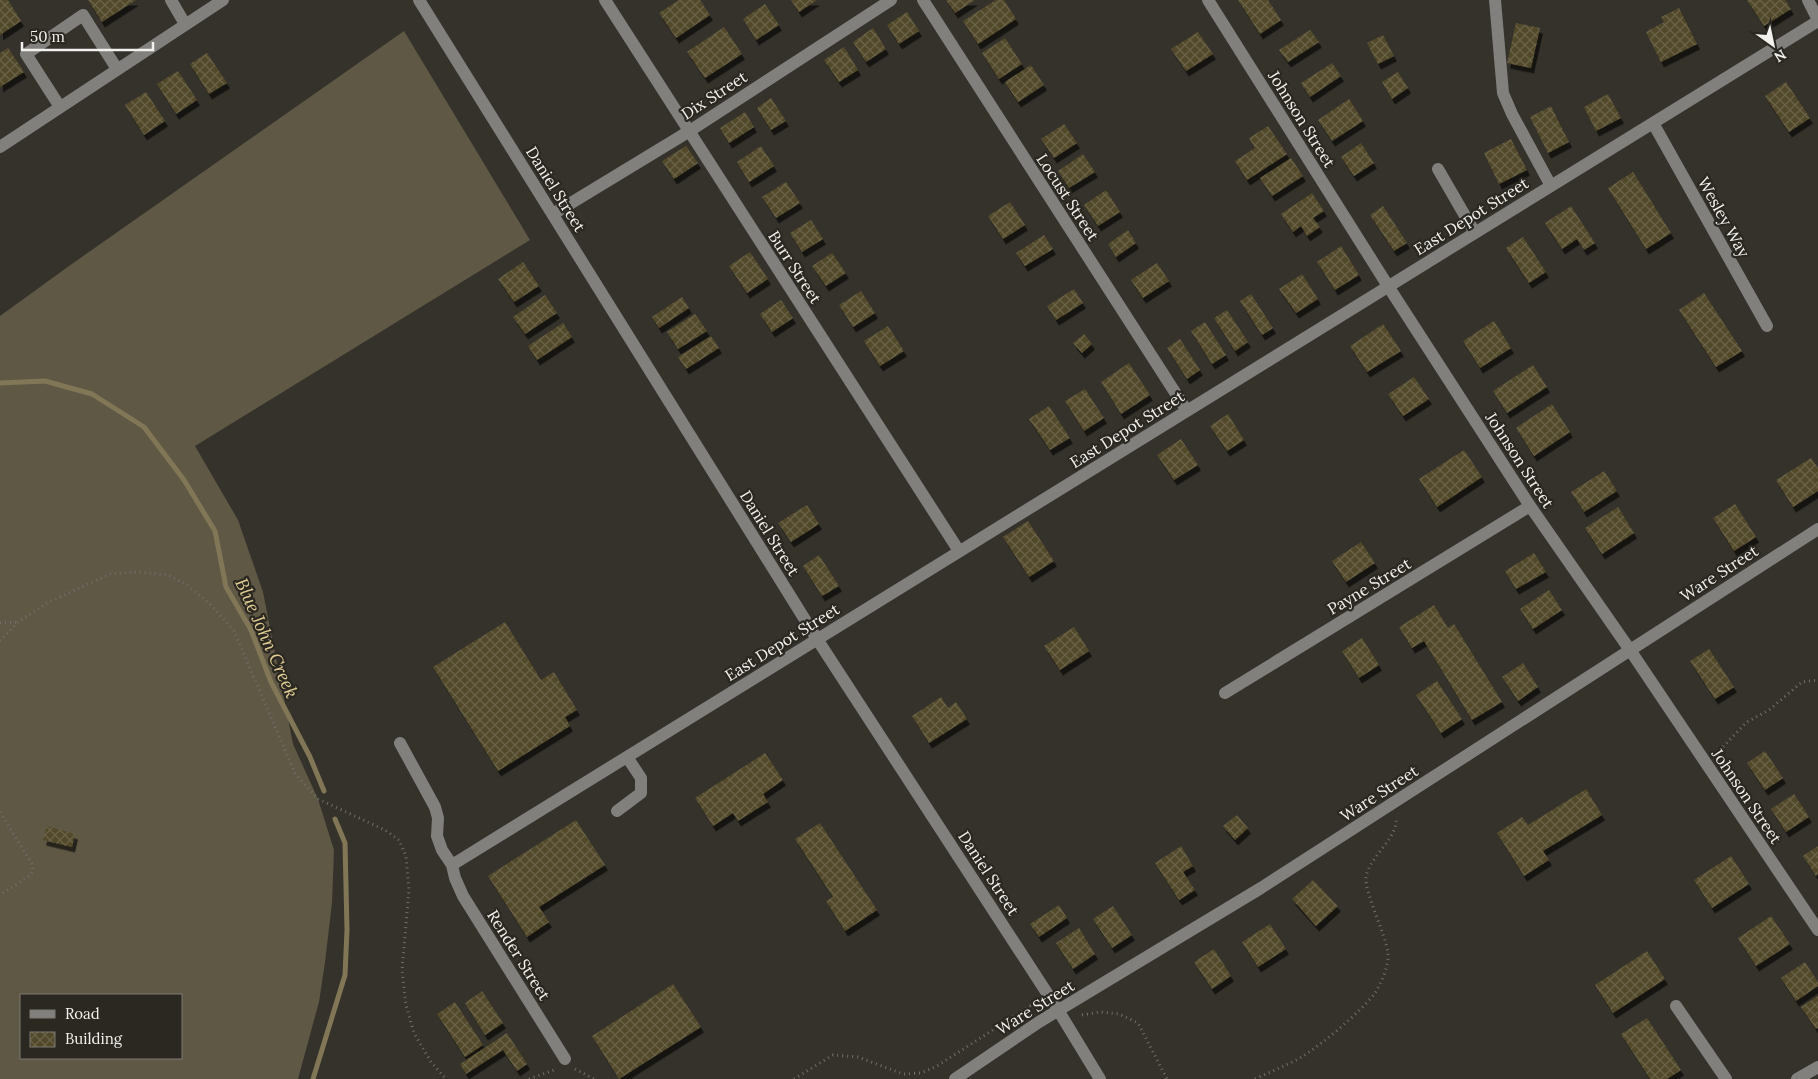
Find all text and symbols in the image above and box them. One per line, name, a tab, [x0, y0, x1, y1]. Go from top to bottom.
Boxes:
scale bar	[22, 20, 154, 52]
north arrow	[1748, 20, 1798, 70]
text: 50 m	[30, 27, 65, 46]
text: N	[1770, 45, 1790, 66]
street label: Dix Street	[677, 66, 751, 124]
street label: Johnson Street	[1264, 66, 1340, 172]
street label: Daniel Street	[522, 143, 591, 236]
street label: Locust Street	[1032, 150, 1104, 245]
street label: East Depot Street	[1410, 172, 1533, 259]
street label: Wesley Way	[1694, 173, 1755, 261]
street label: Burr Street	[764, 227, 826, 308]
street label: East Depot Street	[1066, 385, 1189, 472]
street label: Johnson Street	[1481, 407, 1559, 512]
street label: Daniel Street	[736, 487, 805, 580]
street label: Ware Street	[1676, 540, 1762, 606]
street label: Payne Street	[1324, 553, 1415, 619]
water label: Blue John Creek	[230, 574, 304, 702]
street label: East Depot Street	[721, 598, 844, 685]
street label: Johnson Street	[1707, 744, 1787, 848]
street label: Ware Street	[1336, 760, 1422, 826]
street label: Daniel Street	[954, 827, 1024, 920]
street label: Render Street	[483, 906, 555, 1005]
street label: Ware Street	[992, 975, 1079, 1039]
legend	[20, 994, 182, 1059]
text: Road	[65, 1004, 100, 1023]
text: Building	[65, 1029, 123, 1048]

